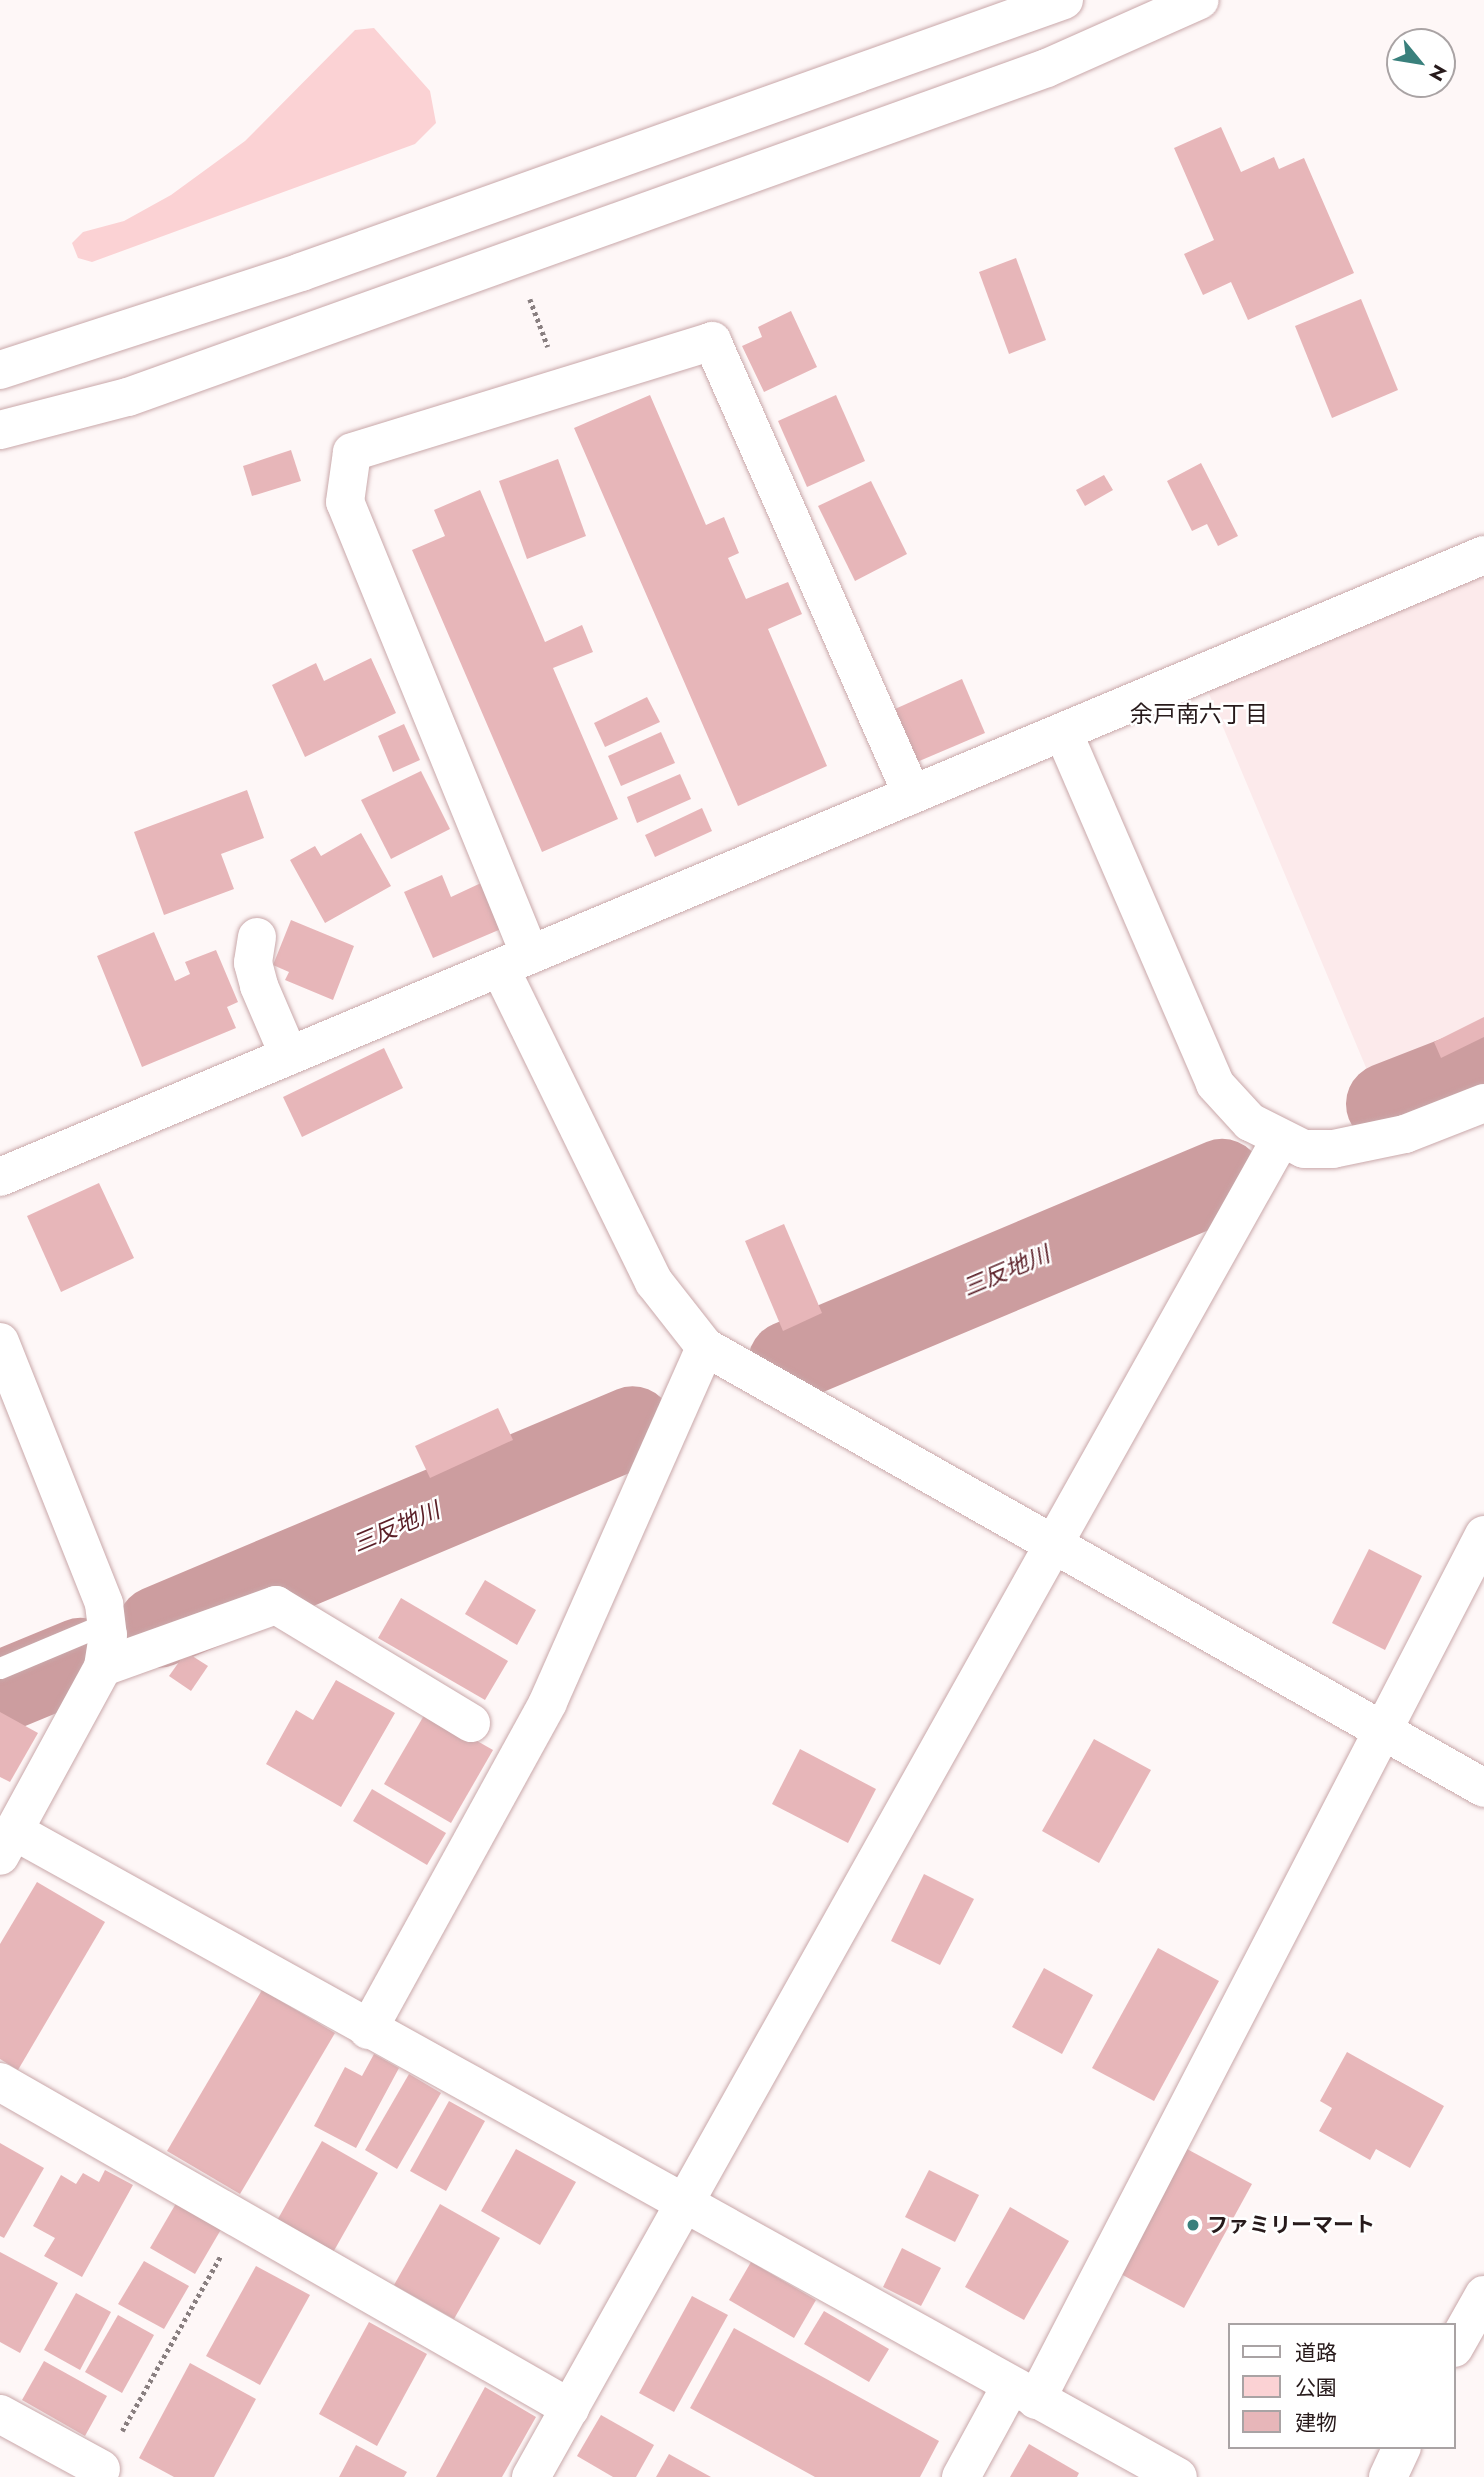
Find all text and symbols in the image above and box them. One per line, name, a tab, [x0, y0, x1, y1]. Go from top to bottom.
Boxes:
north arrow	[1386, 28, 1456, 98]
text: N	[1422, 59, 1453, 86]
district label: 余戸南六丁目	[1130, 700, 1268, 728]
water label: 三反地川	[958, 1240, 1054, 1302]
water label: 三反地川	[348, 1496, 444, 1558]
place label: ファミリーマート	[1207, 2212, 1375, 2238]
marker: ファミリーマート	[1185, 2217, 1201, 2233]
legend	[1228, 2323, 1456, 2449]
text: 道路	[1295, 2338, 1337, 2368]
text: 公園	[1295, 2373, 1337, 2403]
text: 建物	[1295, 2408, 1337, 2438]

